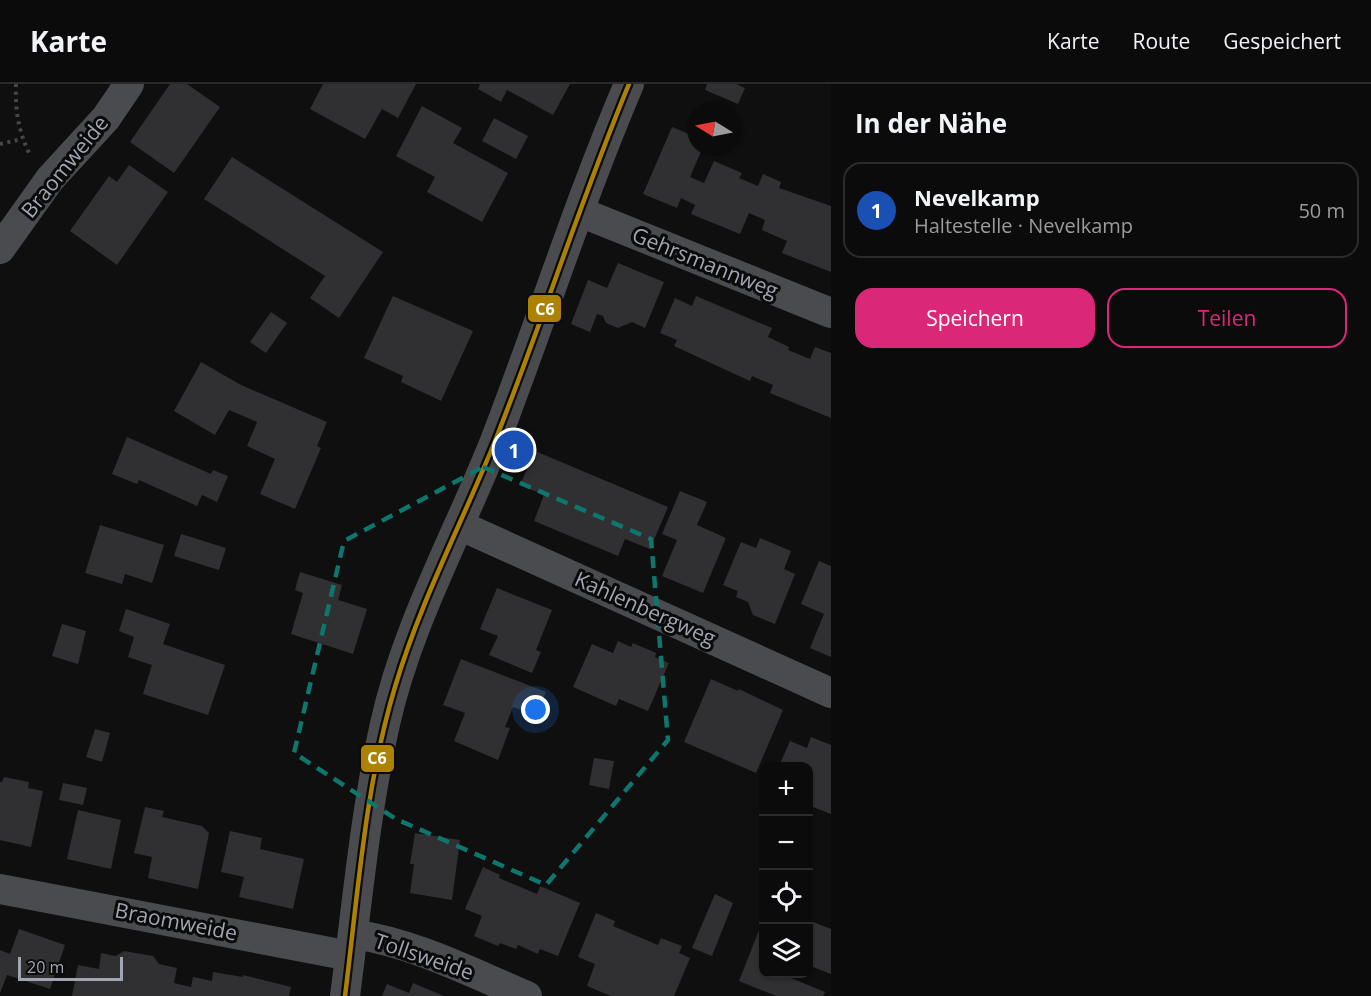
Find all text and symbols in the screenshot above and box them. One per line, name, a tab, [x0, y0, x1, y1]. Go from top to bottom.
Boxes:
text: Karte	[30, 22, 107, 60]
text: Karte	[1047, 27, 1099, 55]
text: Route	[1132, 27, 1190, 55]
text: Gespeichert	[1223, 27, 1341, 55]
north arrow	[687, 102, 741, 156]
text: In der Nähe	[855, 105, 1007, 141]
street label: Braomweide	[14, 109, 114, 223]
text: Nevelkamp	[914, 182, 1040, 212]
text: 1	[871, 197, 882, 224]
text: 50 m	[1298, 197, 1345, 224]
text: Haltestelle · Nevelkamp	[914, 212, 1133, 239]
street label: Gehrsmannweg	[628, 220, 782, 304]
button: Speichern	[855, 288, 1095, 348]
button: Teilen	[1107, 288, 1347, 348]
line badge: C6	[527, 294, 562, 323]
text: C6	[535, 298, 555, 320]
pin: 1	[494, 428, 534, 472]
street label: Kahlenbergweg	[571, 564, 720, 652]
your location	[521, 695, 550, 724]
line badge: C6	[360, 744, 395, 773]
text: C6	[367, 747, 387, 769]
map controls	[759, 762, 813, 978]
button: +	[759, 762, 813, 816]
button: −	[759, 816, 813, 870]
button: locate	[759, 870, 813, 924]
street label: Braomweide	[113, 895, 240, 947]
button: layers	[759, 924, 813, 978]
street label: Tollsweide	[371, 926, 477, 986]
scale bar	[18, 954, 123, 982]
text: 20 m	[27, 956, 64, 978]

